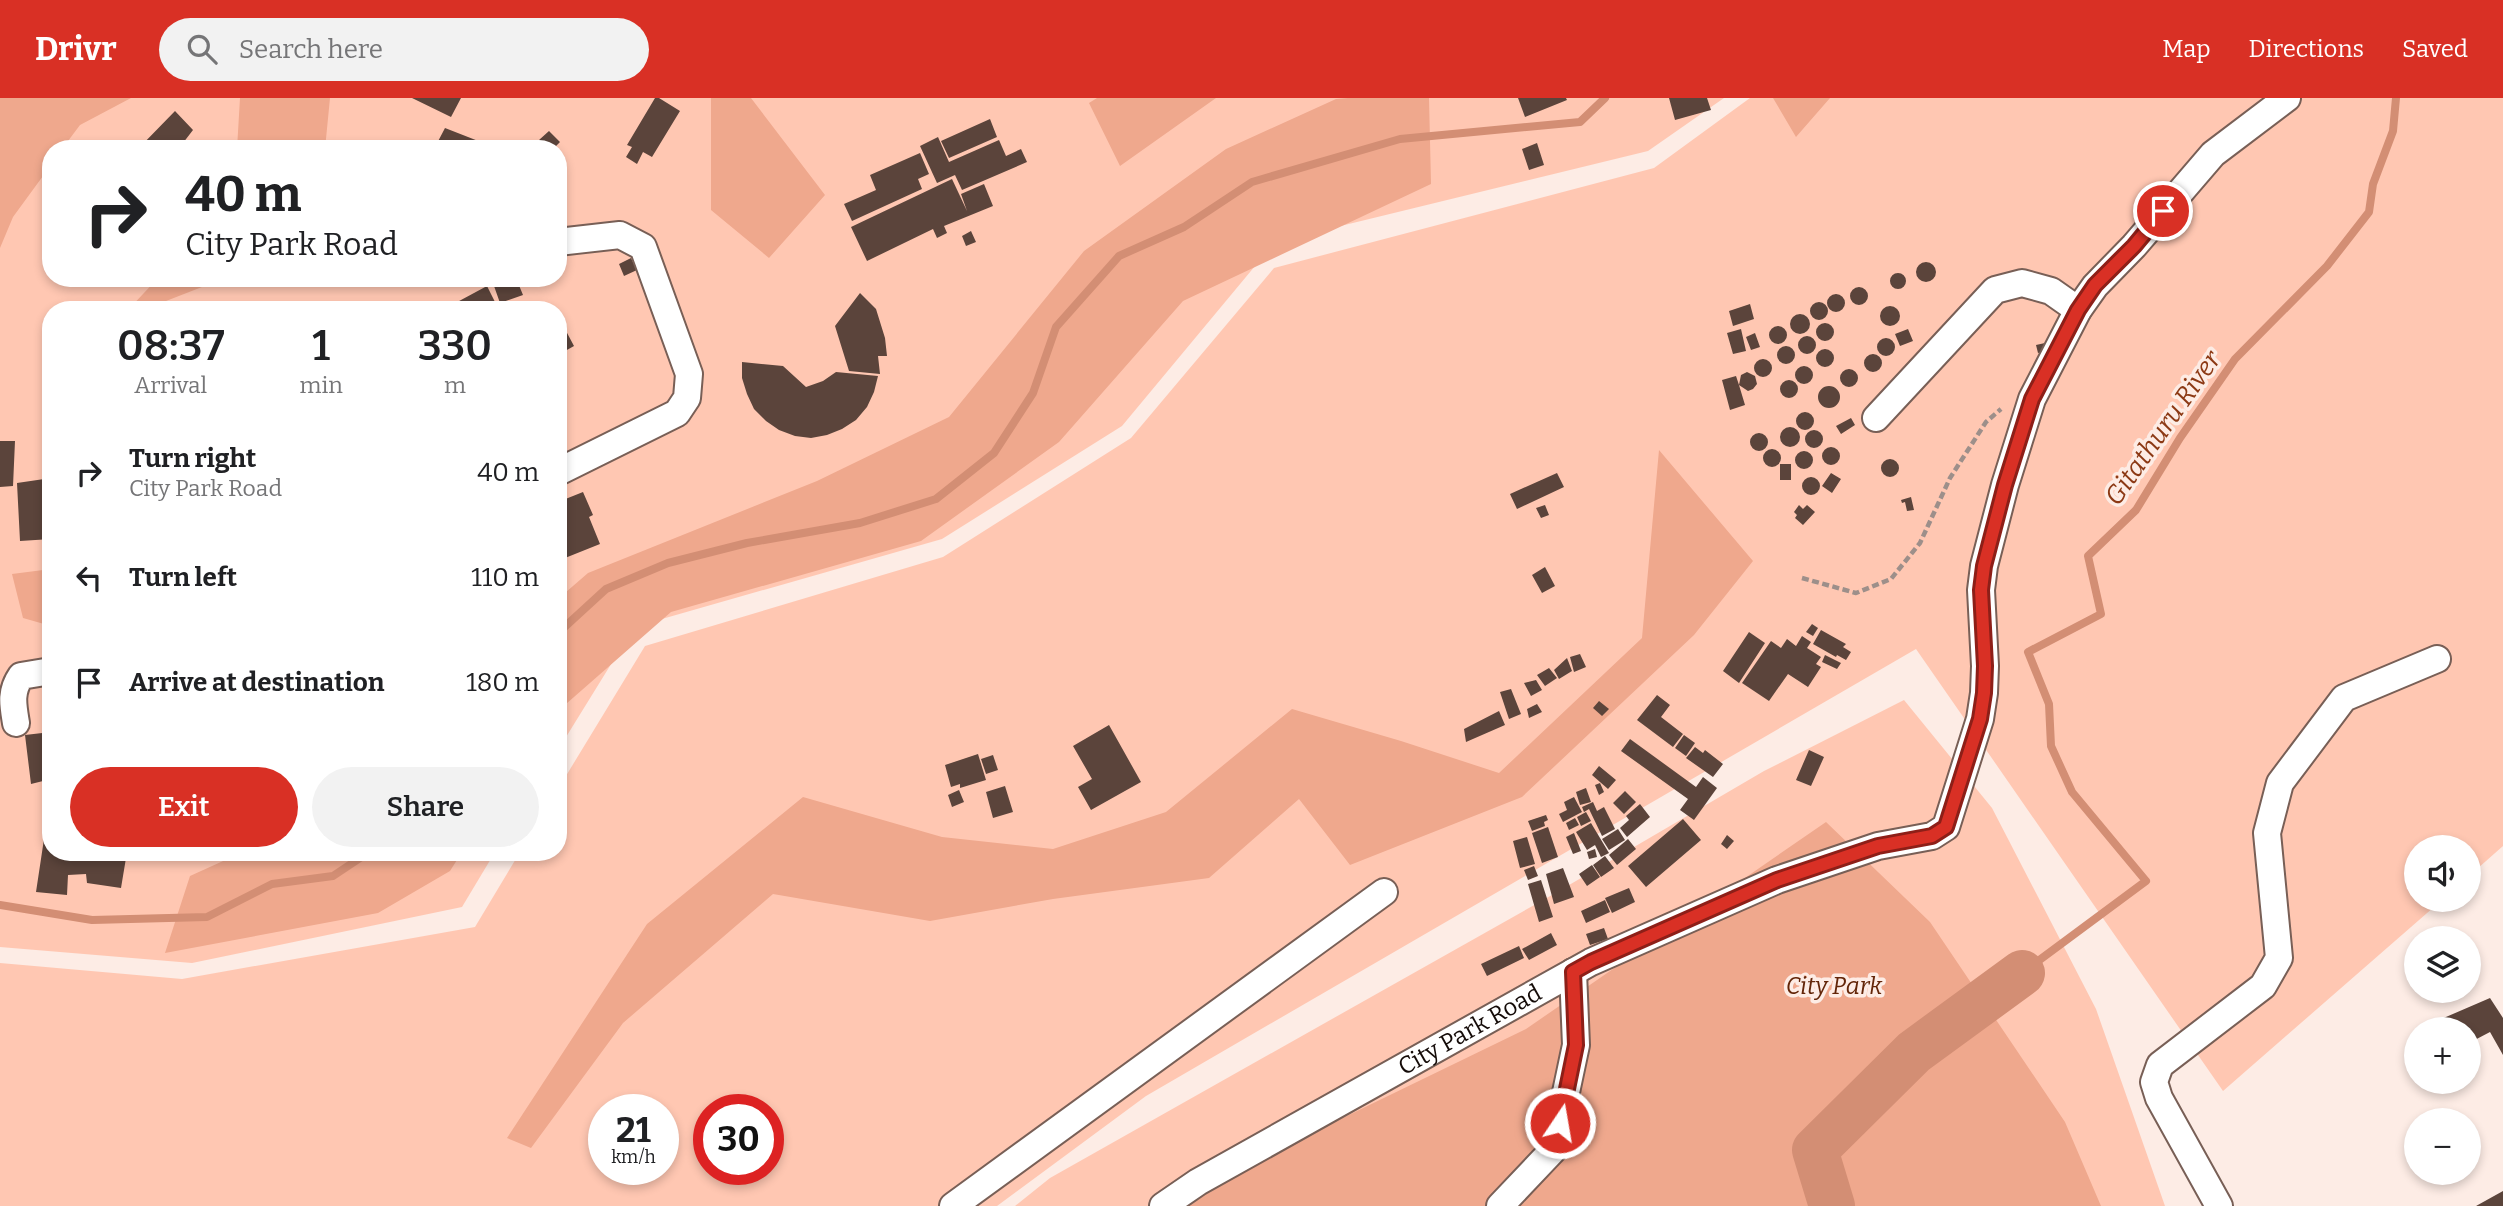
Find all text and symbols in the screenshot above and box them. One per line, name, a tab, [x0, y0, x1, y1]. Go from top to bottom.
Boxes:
search box	[159, 18, 649, 81]
text: Drivr	[35, 29, 117, 69]
icon: search	[183, 30, 221, 68]
text: Search here	[239, 34, 383, 65]
text: Map	[2162, 35, 2211, 63]
text: Directions	[2249, 35, 2364, 63]
text: Saved	[2402, 35, 2468, 63]
text: 40 m	[185, 165, 302, 224]
icon: right	[70, 168, 161, 259]
pin	[2133, 181, 2193, 241]
icon: arrive	[2144, 192, 2182, 230]
text: City Park Road	[185, 225, 398, 263]
text: 08:37	[117, 321, 225, 371]
text: 1	[312, 321, 330, 371]
text: 330	[418, 321, 492, 371]
water label: Gitathuru River	[2098, 344, 2228, 511]
text: Arrival	[134, 371, 207, 399]
text: min	[300, 371, 343, 399]
text: m	[444, 371, 466, 399]
text: Turn right	[129, 443, 256, 474]
icon: right	[70, 454, 108, 492]
text: 40 m	[477, 457, 539, 488]
text: City Park Road	[129, 474, 282, 502]
icon: left	[70, 559, 108, 597]
text: Turn left	[129, 562, 237, 593]
text: 110 m	[471, 562, 539, 593]
icon: arrive	[70, 664, 108, 702]
text: Arrive at destination	[129, 667, 384, 698]
text: 180 m	[466, 667, 539, 698]
button: Exit	[70, 767, 298, 847]
button: Share	[312, 767, 539, 847]
map controls	[2404, 835, 2481, 1185]
button: sound	[2404, 835, 2481, 912]
button: layers	[2404, 926, 2481, 1003]
park label: City Park	[1786, 972, 1883, 1000]
street label: City Park Road	[1393, 979, 1546, 1081]
button: +	[2404, 1017, 2481, 1094]
position arrow	[1523, 1086, 1597, 1160]
speed limit sign: 30	[693, 1094, 784, 1185]
button: −	[2404, 1108, 2481, 1185]
text: 21	[616, 1109, 651, 1151]
text: km/h	[611, 1146, 656, 1168]

